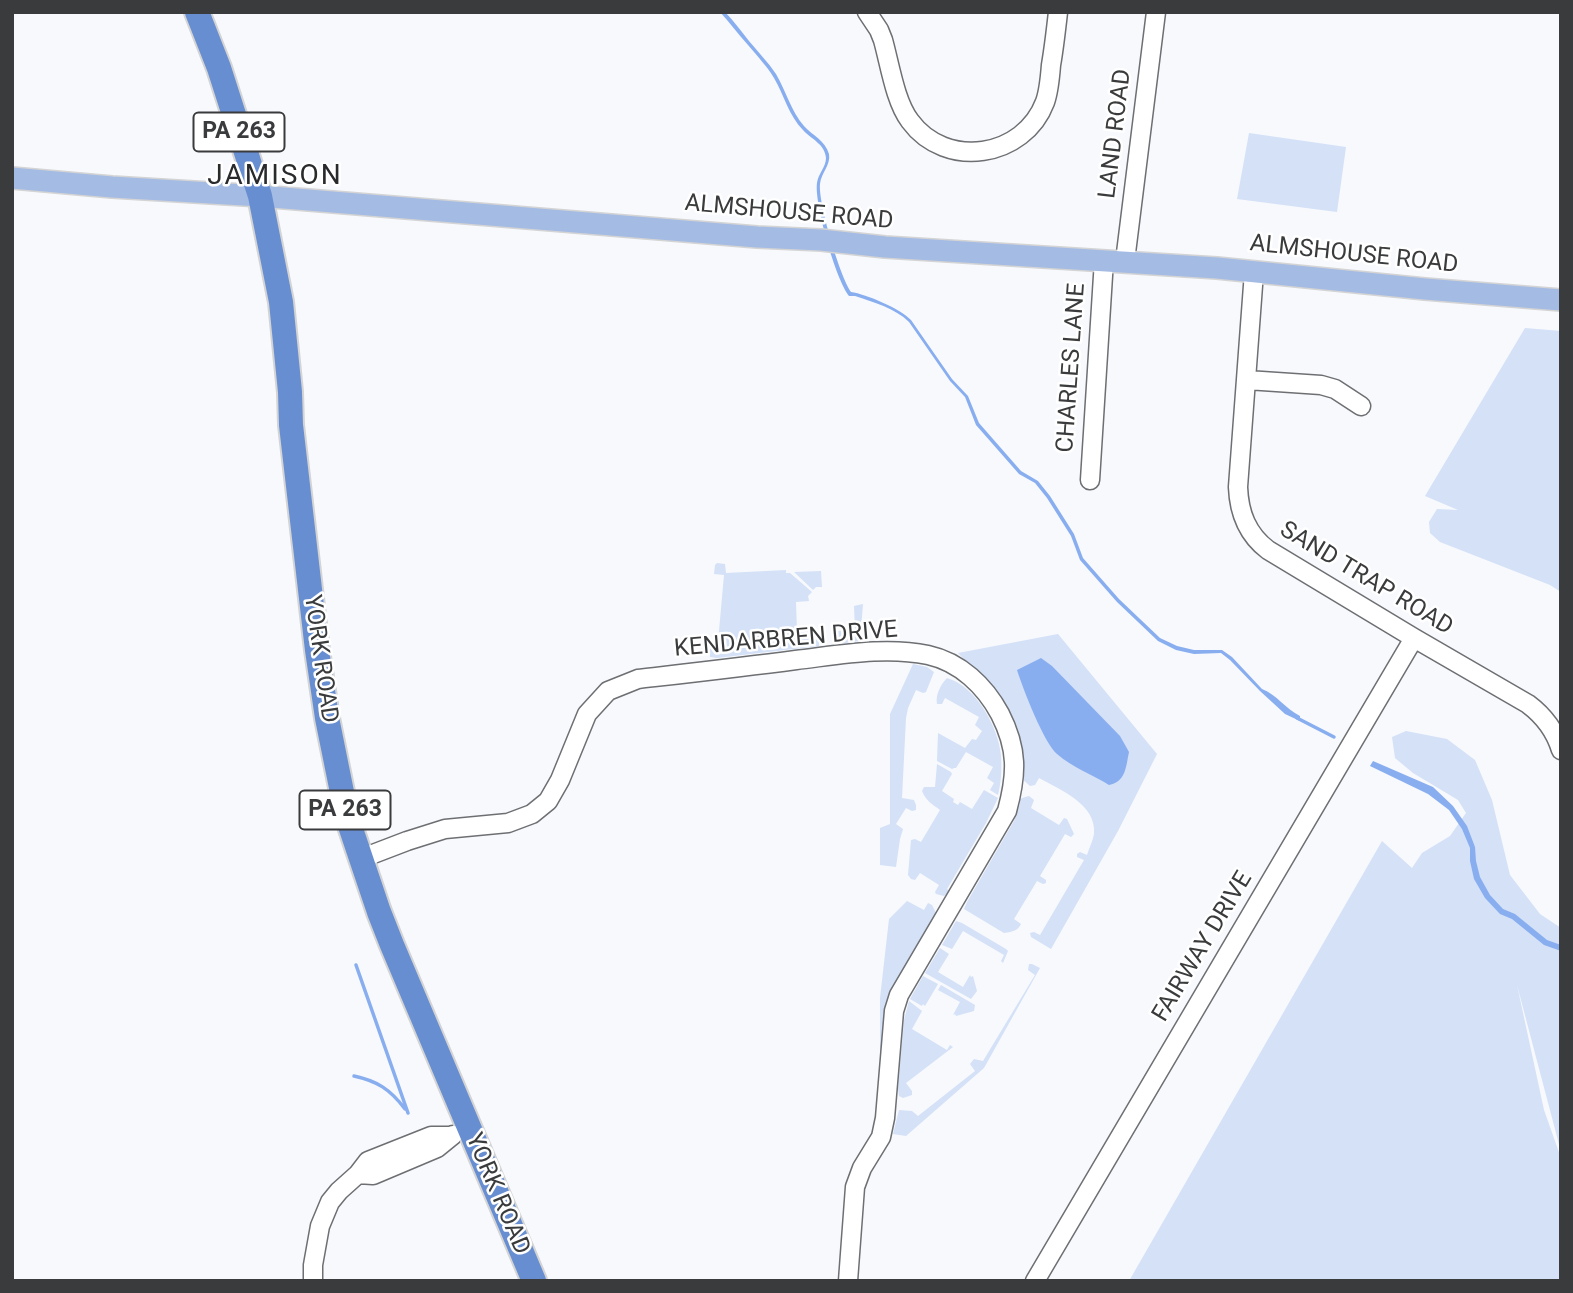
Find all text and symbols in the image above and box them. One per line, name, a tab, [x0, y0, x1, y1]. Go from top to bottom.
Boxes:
street label: LAND ROAD	[1094, 68, 1138, 200]
road number: PA 263	[194, 113, 284, 152]
district label: JAMISON	[208, 160, 342, 194]
street label: ALMSHOUSE ROAD	[684, 190, 894, 236]
street label: ALMSHOUSE ROAD	[1248, 230, 1460, 280]
street label: CHARLES LANE	[1052, 282, 1092, 454]
street label: SAND TRAP ROAD	[1274, 516, 1458, 642]
street label: YORK ROAD	[297, 593, 343, 725]
street label: KENDARBREN DRIVE	[673, 616, 899, 664]
road number: PA 263	[300, 790, 390, 830]
street label: FAIRWAY DRIVE	[1147, 867, 1259, 1027]
street label: YORK ROAD	[459, 1129, 535, 1259]

